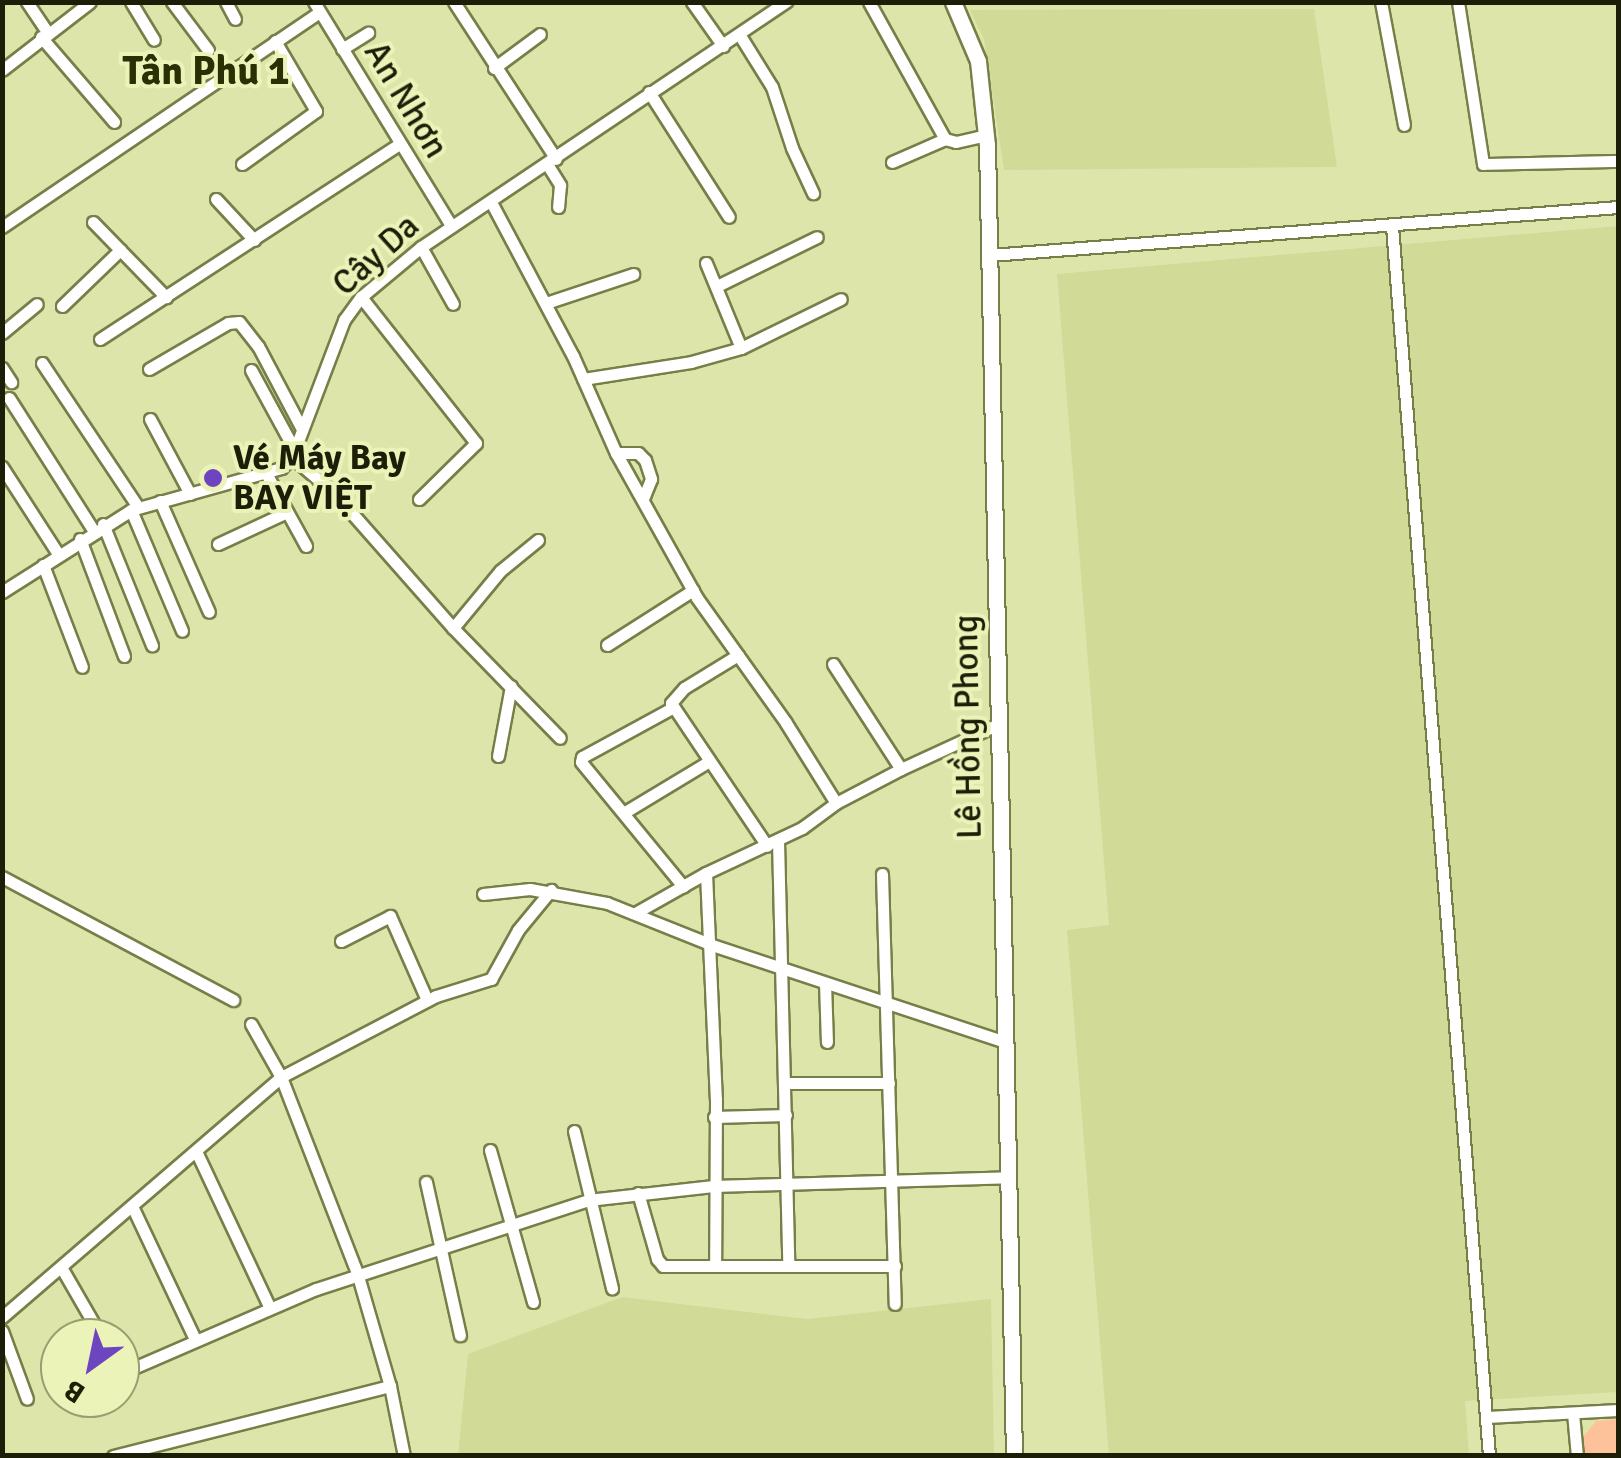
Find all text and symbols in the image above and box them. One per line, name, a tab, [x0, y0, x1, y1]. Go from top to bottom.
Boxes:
street label: An Nhơn	[355, 34, 457, 166]
district label: Tân Phú 1	[122, 47, 290, 95]
street label: Cây Da	[324, 205, 428, 305]
place label: Vé Máy Bay BAY VIỆT	[233, 437, 406, 519]
marker: Vé Máy Bay BAY VIỆT	[202, 467, 224, 489]
street label: Lê Hồng Phong	[945, 614, 991, 840]
north arrow	[40, 1318, 140, 1418]
text: B	[58, 1373, 91, 1410]

